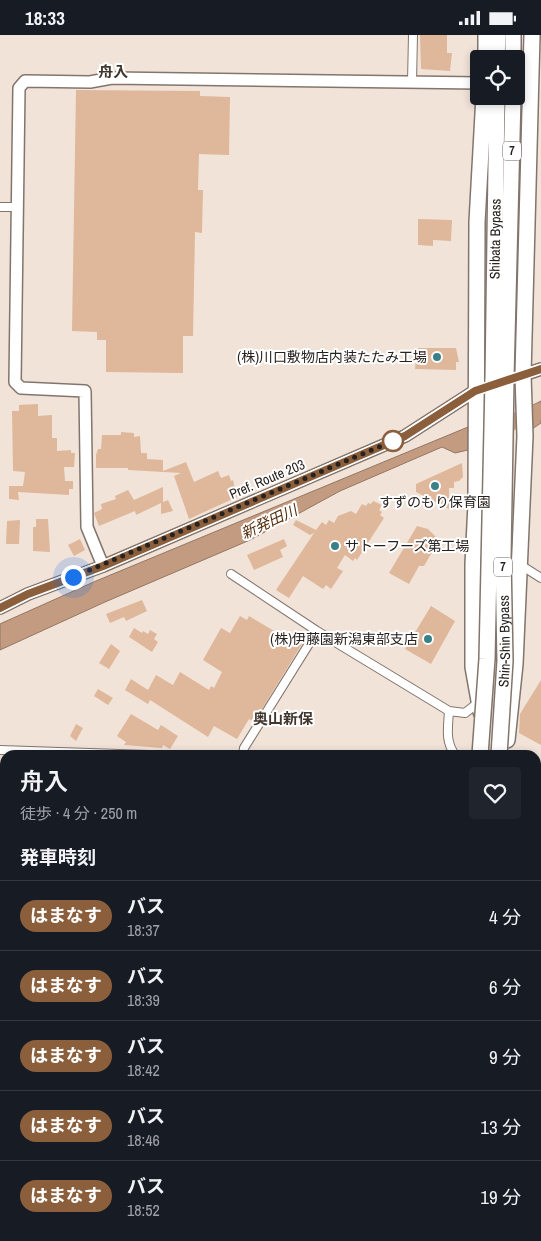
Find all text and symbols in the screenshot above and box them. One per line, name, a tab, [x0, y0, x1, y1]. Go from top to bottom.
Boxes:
text: 18:33	[25, 5, 65, 31]
map controls	[470, 50, 525, 105]
button: locate	[470, 50, 525, 105]
district label: 舟入	[98, 61, 128, 82]
road number: 7	[503, 141, 521, 160]
street label: Shibata Bypass	[485, 198, 505, 279]
place label: (株)川口敷物店内装たたみ工場	[237, 348, 427, 366]
marker: (株)川口敷物店内装たたみ工場	[431, 351, 443, 363]
unlabelled marker	[382, 430, 404, 452]
street label: Pref. Route 203	[226, 455, 308, 503]
marker: すずのもり保育園	[429, 480, 441, 492]
place label: すずのもり保育園	[379, 493, 491, 511]
water label: 新発田川	[237, 499, 302, 544]
place label: サトーフーズ第工場	[345, 537, 469, 555]
marker: サトーフーズ第工場	[329, 540, 341, 552]
road number: 7	[494, 557, 512, 577]
your location	[61, 565, 86, 590]
street label: Shin-Shin Bypass	[494, 595, 514, 688]
place label: (株)伊藤園新潟東部支店	[270, 630, 418, 648]
marker: (株)伊藤園新潟東部支店	[422, 633, 434, 645]
district label: 奥山新保	[253, 708, 314, 729]
text: 舟入	[20, 765, 68, 797]
button: heart	[469, 767, 521, 819]
text: 徒歩 · 4 分 · 250 m	[20, 802, 137, 824]
text: 発車時刻	[20, 844, 96, 870]
text: バス	[127, 893, 165, 919]
text: はまなす	[30, 903, 102, 928]
text: 4 分	[489, 904, 521, 930]
text: 18:37	[127, 919, 160, 941]
text: バス	[127, 963, 165, 989]
text: はまなす	[30, 973, 102, 998]
text: 6 分	[489, 974, 521, 1000]
text: 18:39	[127, 989, 160, 1011]
text: バス	[127, 1033, 165, 1059]
text: はまなす	[30, 1043, 102, 1068]
text: 9 分	[489, 1044, 521, 1070]
text: 18:42	[127, 1059, 160, 1081]
text: バス	[127, 1103, 165, 1129]
text: はまなす	[30, 1113, 102, 1138]
text: 13 分	[480, 1114, 521, 1140]
text: 18:46	[127, 1129, 160, 1151]
text: バス	[127, 1173, 165, 1199]
text: はまなす	[30, 1183, 102, 1208]
text: 19 分	[480, 1184, 521, 1210]
text: 18:52	[127, 1199, 160, 1221]

